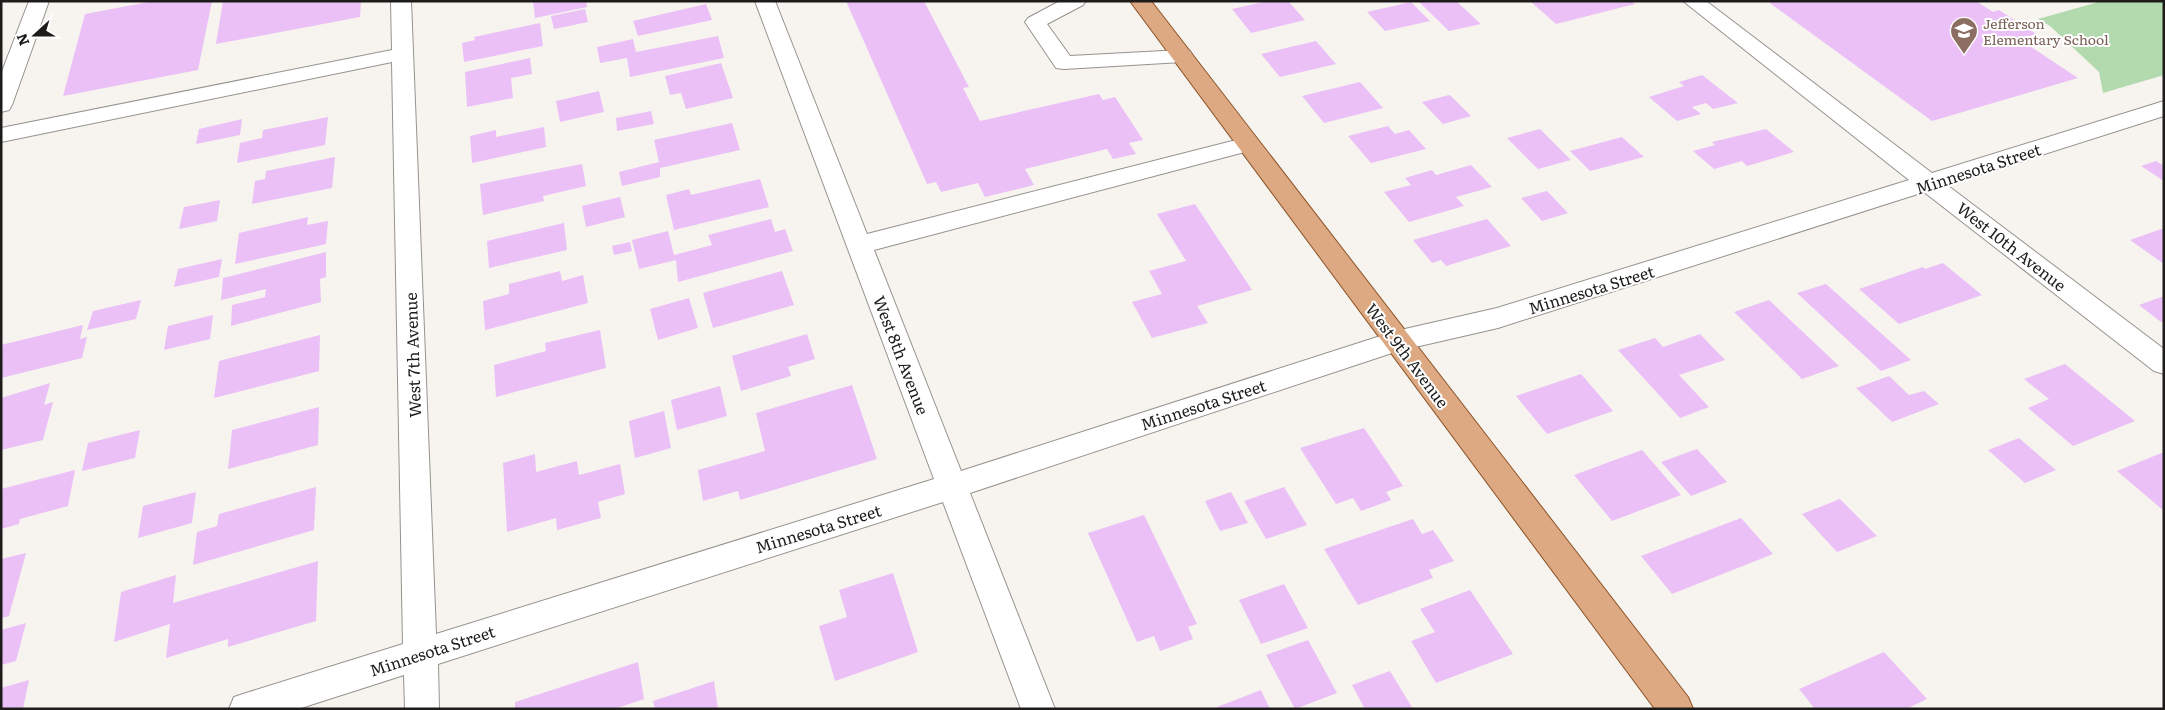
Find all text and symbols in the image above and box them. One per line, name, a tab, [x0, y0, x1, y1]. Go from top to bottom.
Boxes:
north arrow	[10, 10, 60, 60]
place label: Jefferson Elementary School	[1983, 13, 2109, 49]
school or university icon: Jefferson Elementary School	[1949, 16, 1979, 55]
text: N	[10, 31, 33, 49]
street label: Minnesota Street	[1912, 136, 2044, 200]
street label: West 10th Avenue	[1952, 196, 2072, 296]
street label: Minnesota Street	[1525, 258, 1657, 320]
street label: West 7th Avenue	[398, 292, 426, 418]
street label: West 8th Avenue	[868, 292, 936, 418]
street label: West 9th Avenue	[1361, 298, 1455, 412]
street label: Minnesota Street	[1137, 372, 1269, 436]
street label: Minnesota Street	[752, 497, 884, 559]
street label: Minnesota Street	[366, 618, 498, 682]

